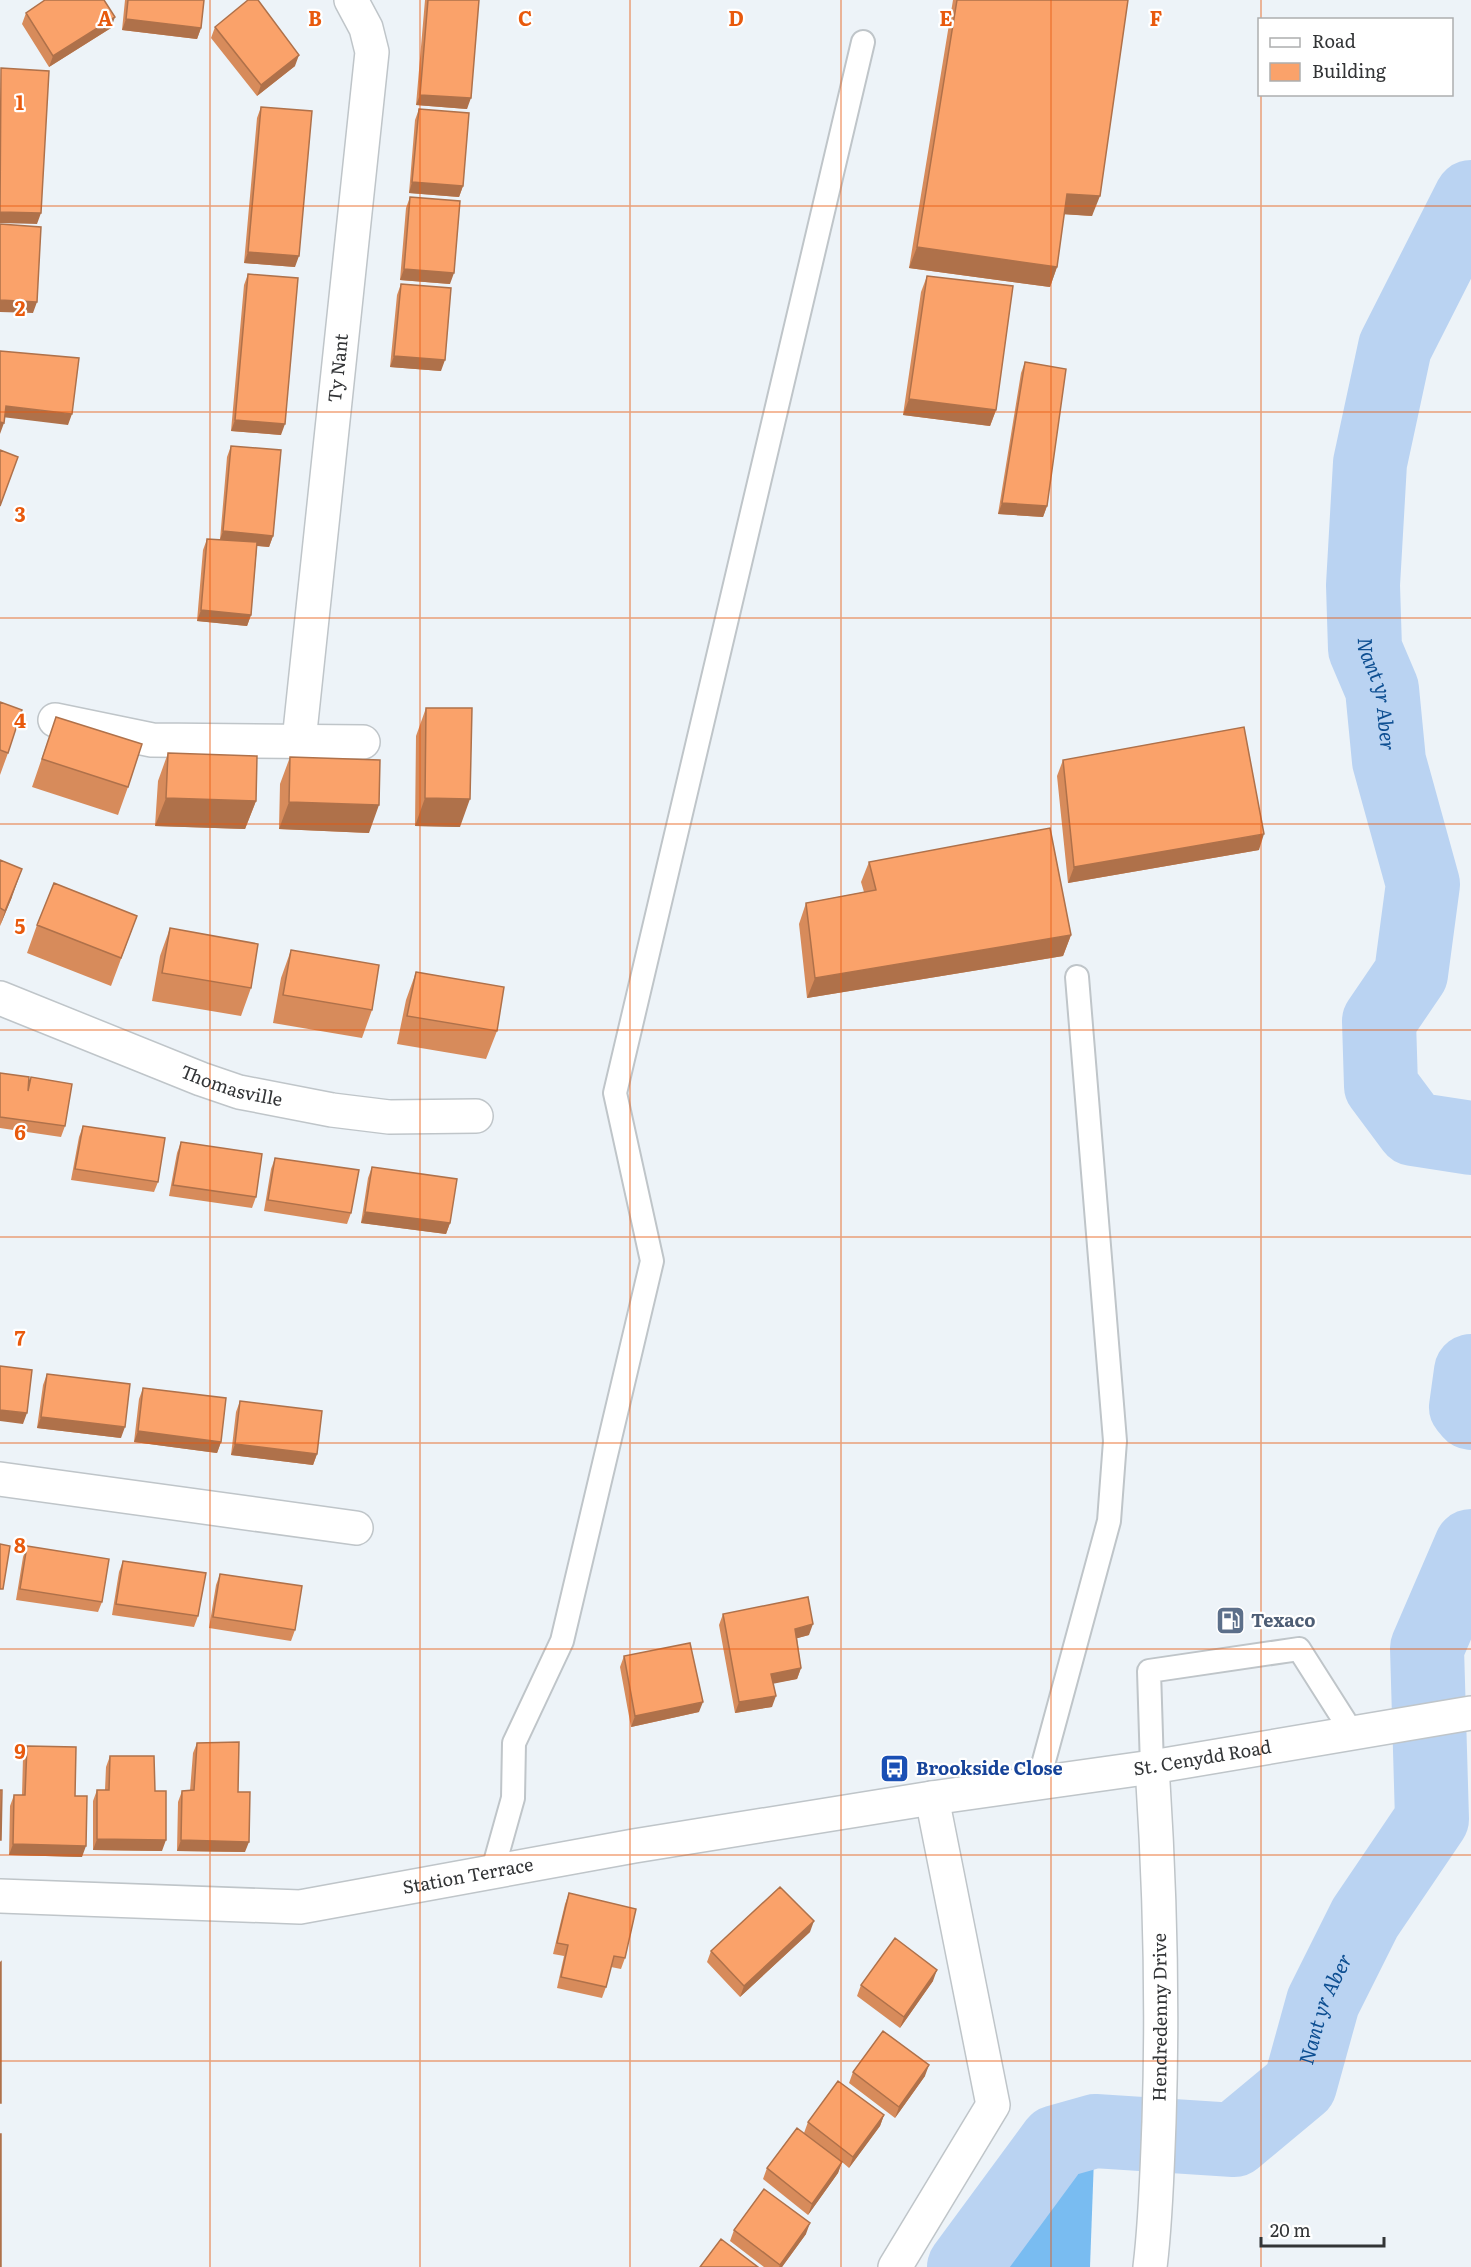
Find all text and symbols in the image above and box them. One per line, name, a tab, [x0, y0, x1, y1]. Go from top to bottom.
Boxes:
text: A	[97, 2, 113, 32]
text: B	[308, 2, 322, 32]
text: C	[518, 2, 532, 32]
text: D	[728, 2, 744, 32]
text: E	[939, 2, 953, 32]
text: F	[1150, 2, 1163, 32]
legend	[1258, 18, 1453, 96]
text: Road	[1312, 27, 1356, 54]
text: Building	[1312, 57, 1387, 84]
text: 1	[16, 86, 24, 116]
text: 2	[15, 292, 26, 322]
street label: Ty Nant	[320, 331, 354, 404]
text: 3	[14, 498, 26, 528]
water label: Nant yr Aber	[1352, 637, 1405, 752]
text: 4	[14, 704, 26, 734]
text: 5	[15, 910, 26, 940]
street label: Thomasville	[177, 1057, 285, 1112]
text: 6	[14, 1116, 26, 1146]
text: 7	[15, 1322, 26, 1352]
text: 8	[14, 1529, 26, 1559]
fuel station icon: Texaco	[1214, 1605, 1246, 1637]
place label: Texaco	[1251, 1606, 1316, 1633]
street label: St. Cenydd Road	[1132, 1732, 1273, 1781]
text: 9	[14, 1735, 26, 1765]
bus stop icon: Brookside Close	[879, 1753, 911, 1785]
place label: Brookside Close	[916, 1754, 1063, 1781]
street label: Station Terrace	[400, 1850, 535, 1900]
street label: Hendredenny Drive	[1145, 1933, 1173, 2102]
water label: Nant yr Aber	[1289, 1948, 1358, 2067]
scale bar	[1261, 2210, 1384, 2248]
text: 20 m	[1270, 2216, 1311, 2243]

